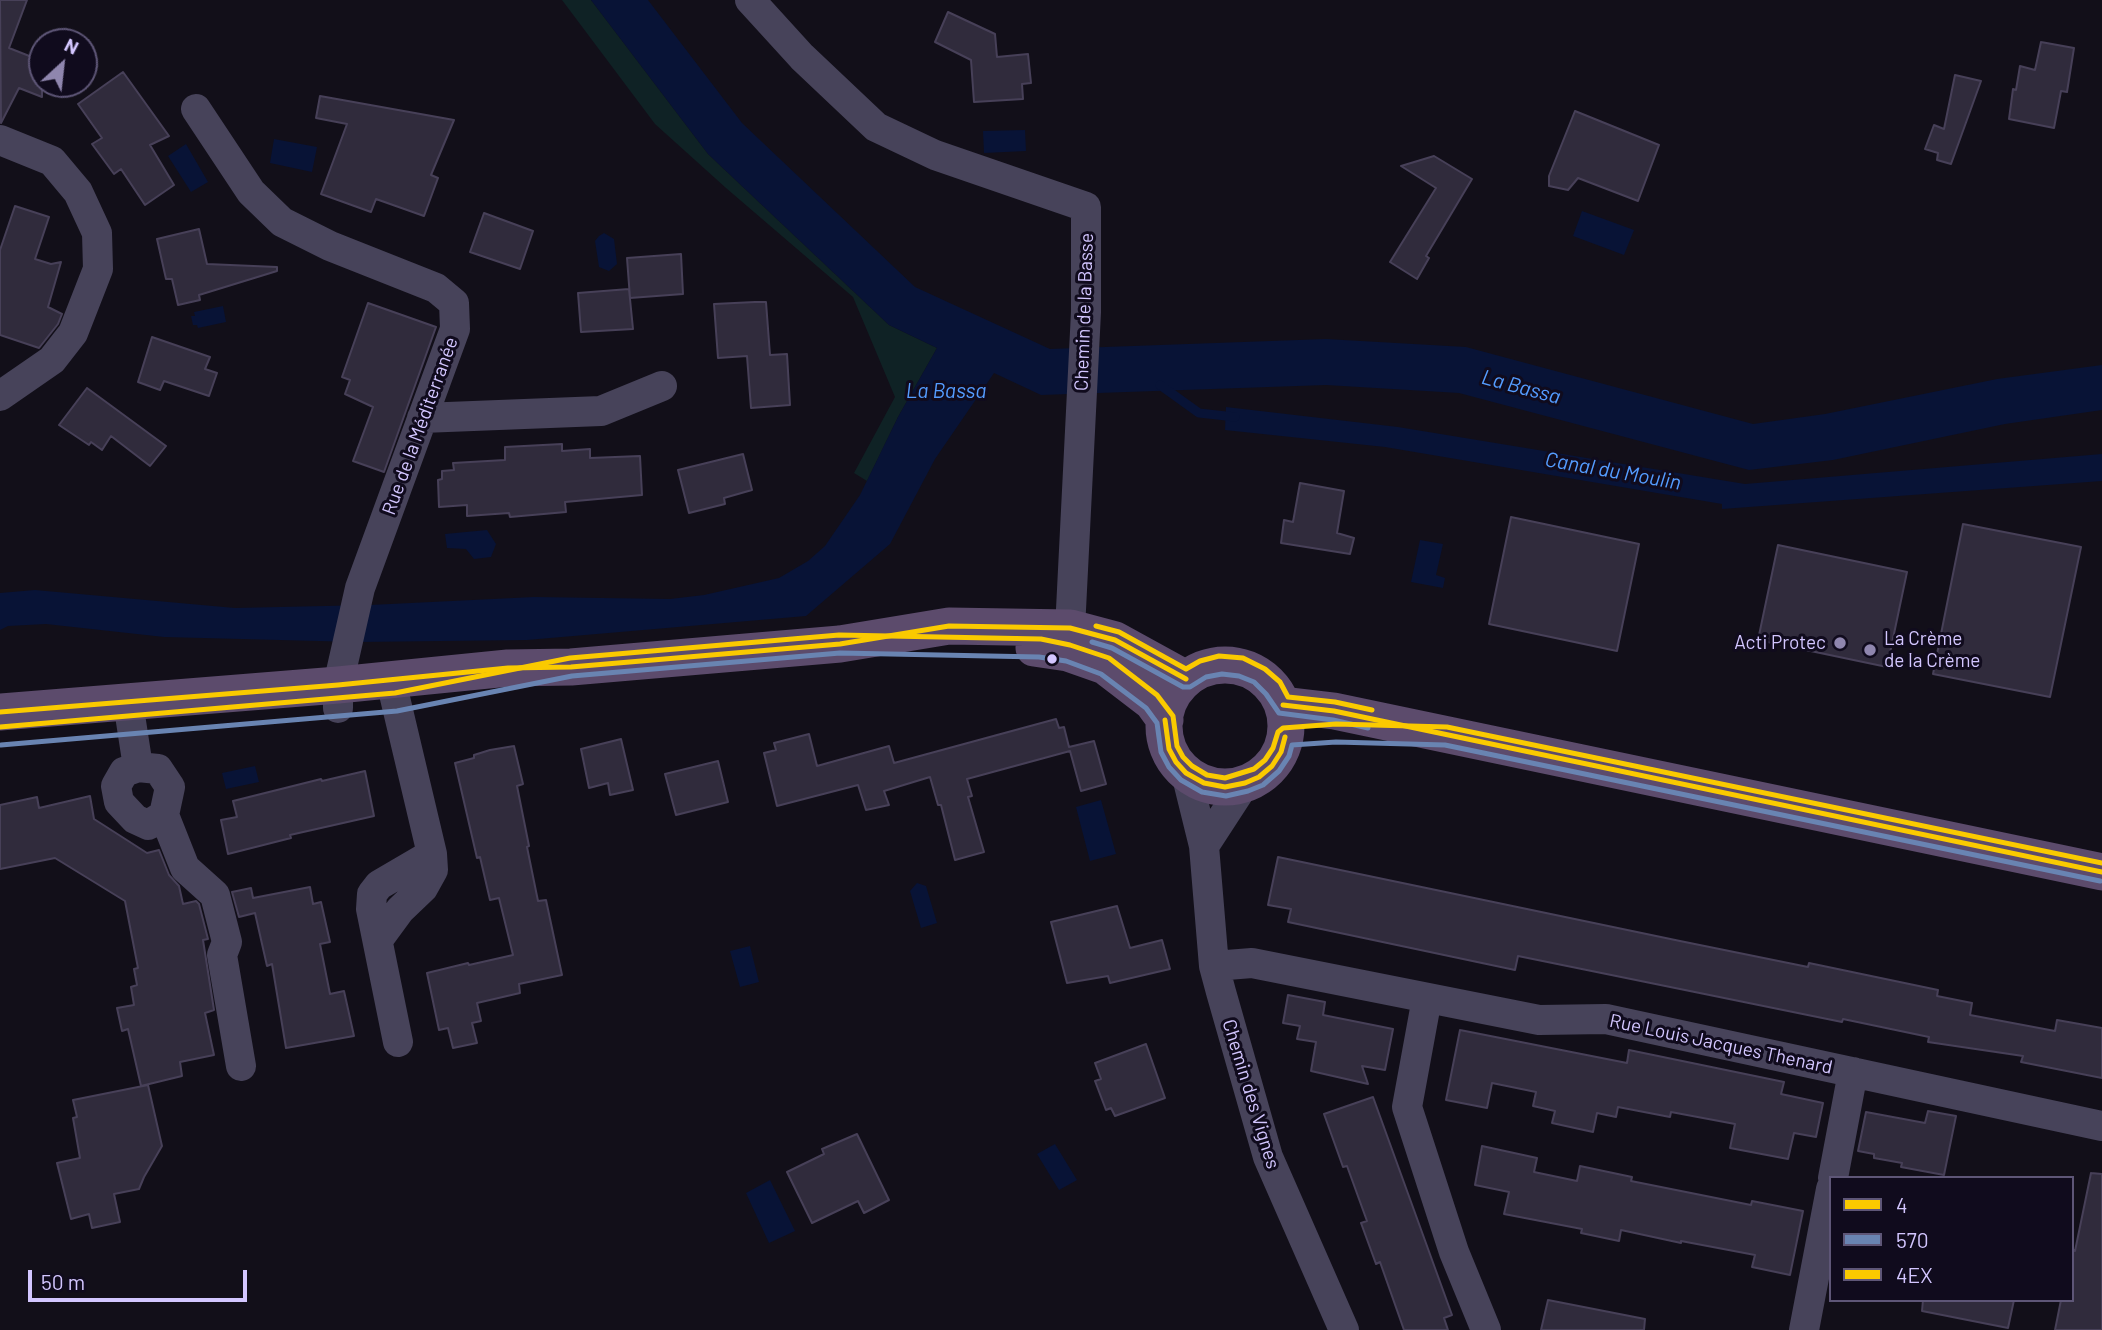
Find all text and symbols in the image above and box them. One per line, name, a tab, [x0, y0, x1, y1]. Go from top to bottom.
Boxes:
north arrow	[28, 28, 98, 98]
text: N	[61, 33, 83, 59]
street label: Chemin de la Basse	[1070, 233, 1098, 391]
street label: Rue de la Méditerranée	[377, 334, 463, 518]
water label: La Bassa	[1479, 364, 1563, 410]
water label: La Bassa	[906, 378, 986, 404]
water label: Canal du Moulin	[1543, 447, 1683, 495]
place label: La Crème de la Crème	[1884, 628, 1980, 672]
place label: Acti Protec	[1734, 632, 1826, 654]
marker: Acti Protec	[1832, 635, 1848, 651]
marker: La Crème de la Crème	[1862, 642, 1878, 658]
unlabelled marker	[1045, 652, 1059, 666]
street label: Rue Louis Jacques Thenard	[1608, 1009, 1834, 1079]
street label: Chemin des Vignes	[1217, 1017, 1285, 1171]
legend	[1829, 1176, 2074, 1302]
text: 4	[1896, 1192, 1908, 1217]
text: 570	[1896, 1227, 1929, 1252]
scale bar	[32, 1256, 250, 1300]
text: 4EX	[1896, 1262, 1933, 1287]
text: 50 m	[41, 1269, 85, 1294]

